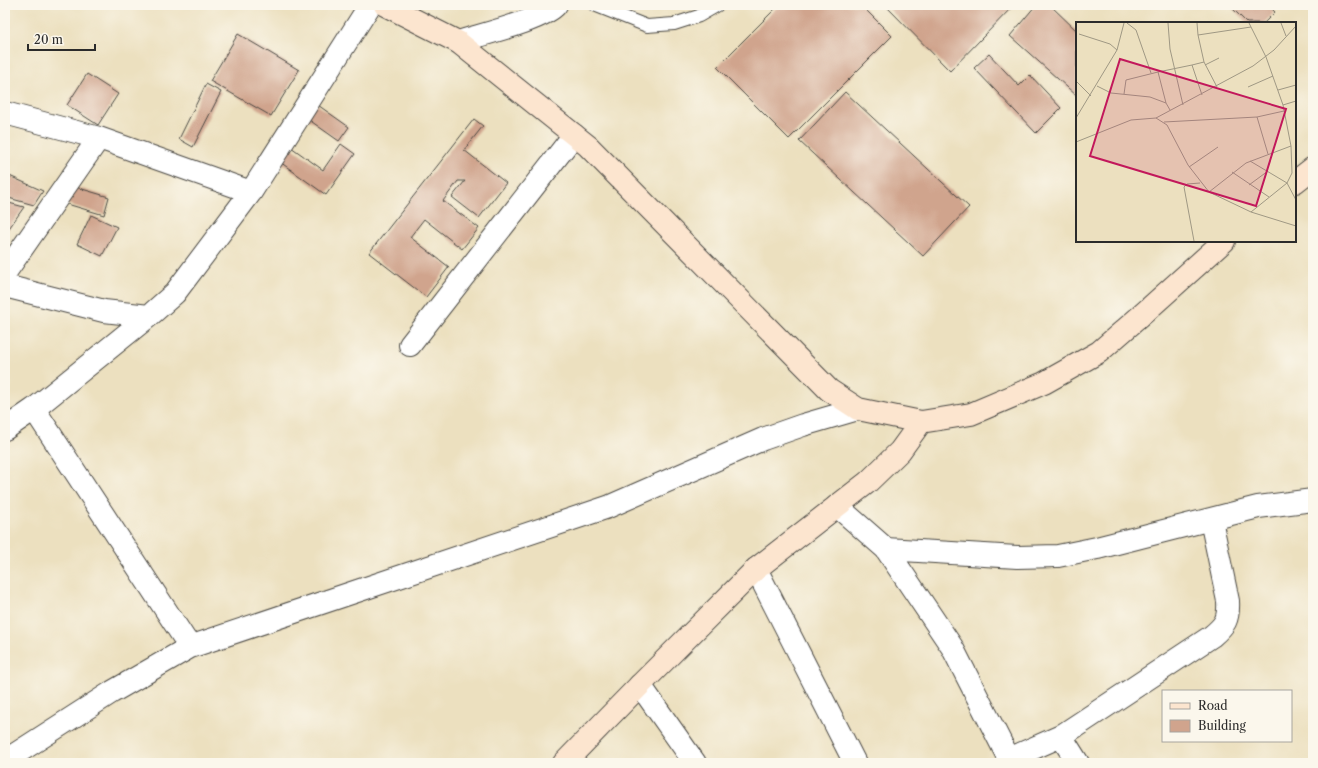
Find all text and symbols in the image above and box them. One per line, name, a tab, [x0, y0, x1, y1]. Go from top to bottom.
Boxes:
inset map	[1076, 22, 1296, 242]
scale bar	[28, 26, 95, 52]
text: 20 m	[34, 32, 63, 47]
legend	[1162, 690, 1292, 742]
text: Road	[1198, 698, 1228, 713]
text: Building	[1198, 718, 1246, 733]

